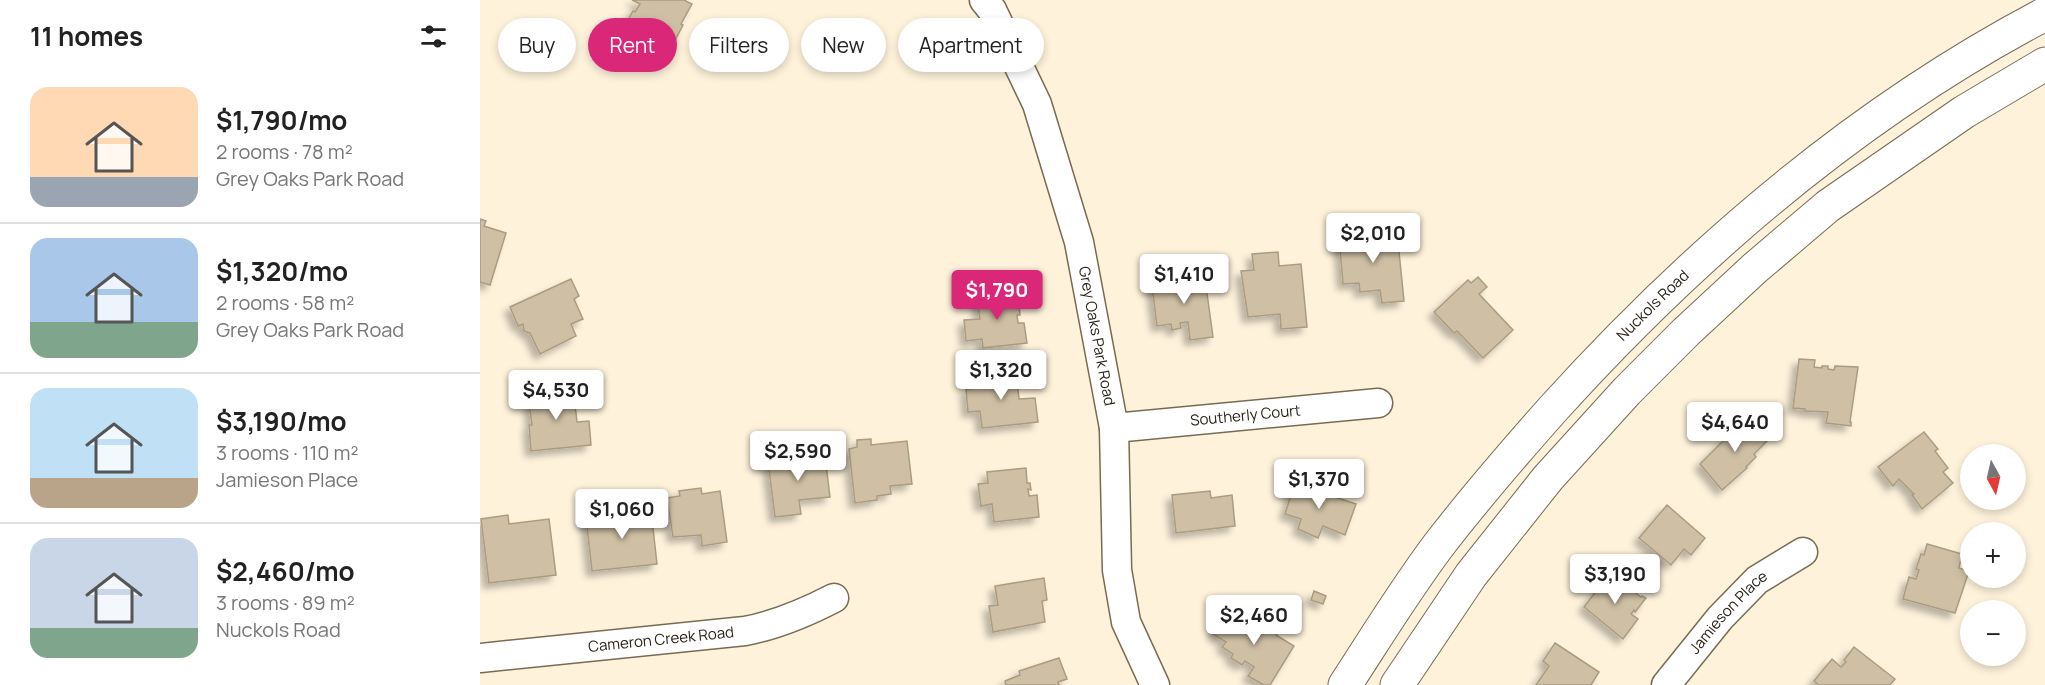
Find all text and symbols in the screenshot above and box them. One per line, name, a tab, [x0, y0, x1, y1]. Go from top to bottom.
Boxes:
text: 11 homes	[30, 18, 143, 54]
chip: Buy	[498, 18, 576, 72]
chip: Rent	[588, 18, 677, 72]
chip: Filters	[689, 18, 789, 72]
chip: New	[801, 18, 886, 72]
chip: Apartment	[898, 18, 1044, 72]
icon: filters	[417, 20, 450, 53]
text: $1,790/mo	[216, 102, 347, 138]
icon: home	[78, 111, 150, 183]
text: 2 rooms · 78 m²	[216, 138, 353, 165]
text: Grey Oaks Park Road	[216, 165, 404, 192]
pin: $2,010	[1324, 213, 1422, 264]
text: $2,010	[1340, 219, 1406, 246]
text: $1,320/mo	[216, 253, 348, 289]
pin: $1,410	[1135, 254, 1233, 305]
text: $1,410	[1154, 260, 1214, 287]
icon: home	[78, 262, 150, 334]
street label: Grey Oaks Park Road	[1074, 265, 1121, 407]
street label: Nuckols Road	[1612, 265, 1693, 345]
pin: $1,790	[948, 270, 1046, 321]
text: $1,790	[966, 276, 1028, 303]
text: 2 rooms · 58 m²	[216, 289, 354, 316]
text: Grey Oaks Park Road	[216, 316, 404, 343]
pin: $1,320	[952, 350, 1050, 401]
text: $1,320	[969, 356, 1033, 383]
pin: $4,530	[507, 370, 605, 421]
text: $4,530	[523, 376, 589, 403]
street label: Southerly Court	[1189, 399, 1301, 431]
pin: $4,640	[1686, 402, 1784, 453]
text: $3,190/mo	[216, 403, 347, 439]
text: $4,640	[1701, 408, 1769, 435]
icon: home	[78, 412, 150, 484]
pin: $2,590	[749, 431, 847, 482]
text: $2,590	[764, 437, 832, 464]
text: 3 rooms · 110 m²	[216, 439, 358, 466]
north arrow	[1960, 444, 2026, 510]
map controls	[1960, 444, 2026, 666]
pin: $1,370	[1270, 459, 1368, 510]
text: $1,370	[1288, 465, 1350, 492]
text: Jamieson Place	[216, 466, 358, 493]
pin: $1,060	[573, 489, 671, 540]
text: $1,060	[589, 495, 655, 522]
button: +	[1960, 522, 2026, 588]
text: $2,460/mo	[216, 553, 355, 589]
pin: $3,190	[1566, 554, 1664, 605]
text: $3,190	[1584, 560, 1646, 587]
icon: home	[78, 562, 150, 634]
street label: Jamieson Place	[1684, 565, 1771, 658]
text: 3 rooms · 89 m²	[216, 589, 355, 616]
pin: $2,460	[1205, 595, 1303, 646]
button: −	[1960, 600, 2026, 666]
text: $2,460	[1220, 601, 1288, 628]
text: Nuckols Road	[216, 616, 341, 643]
street label: Cameron Creek Road	[587, 621, 735, 657]

